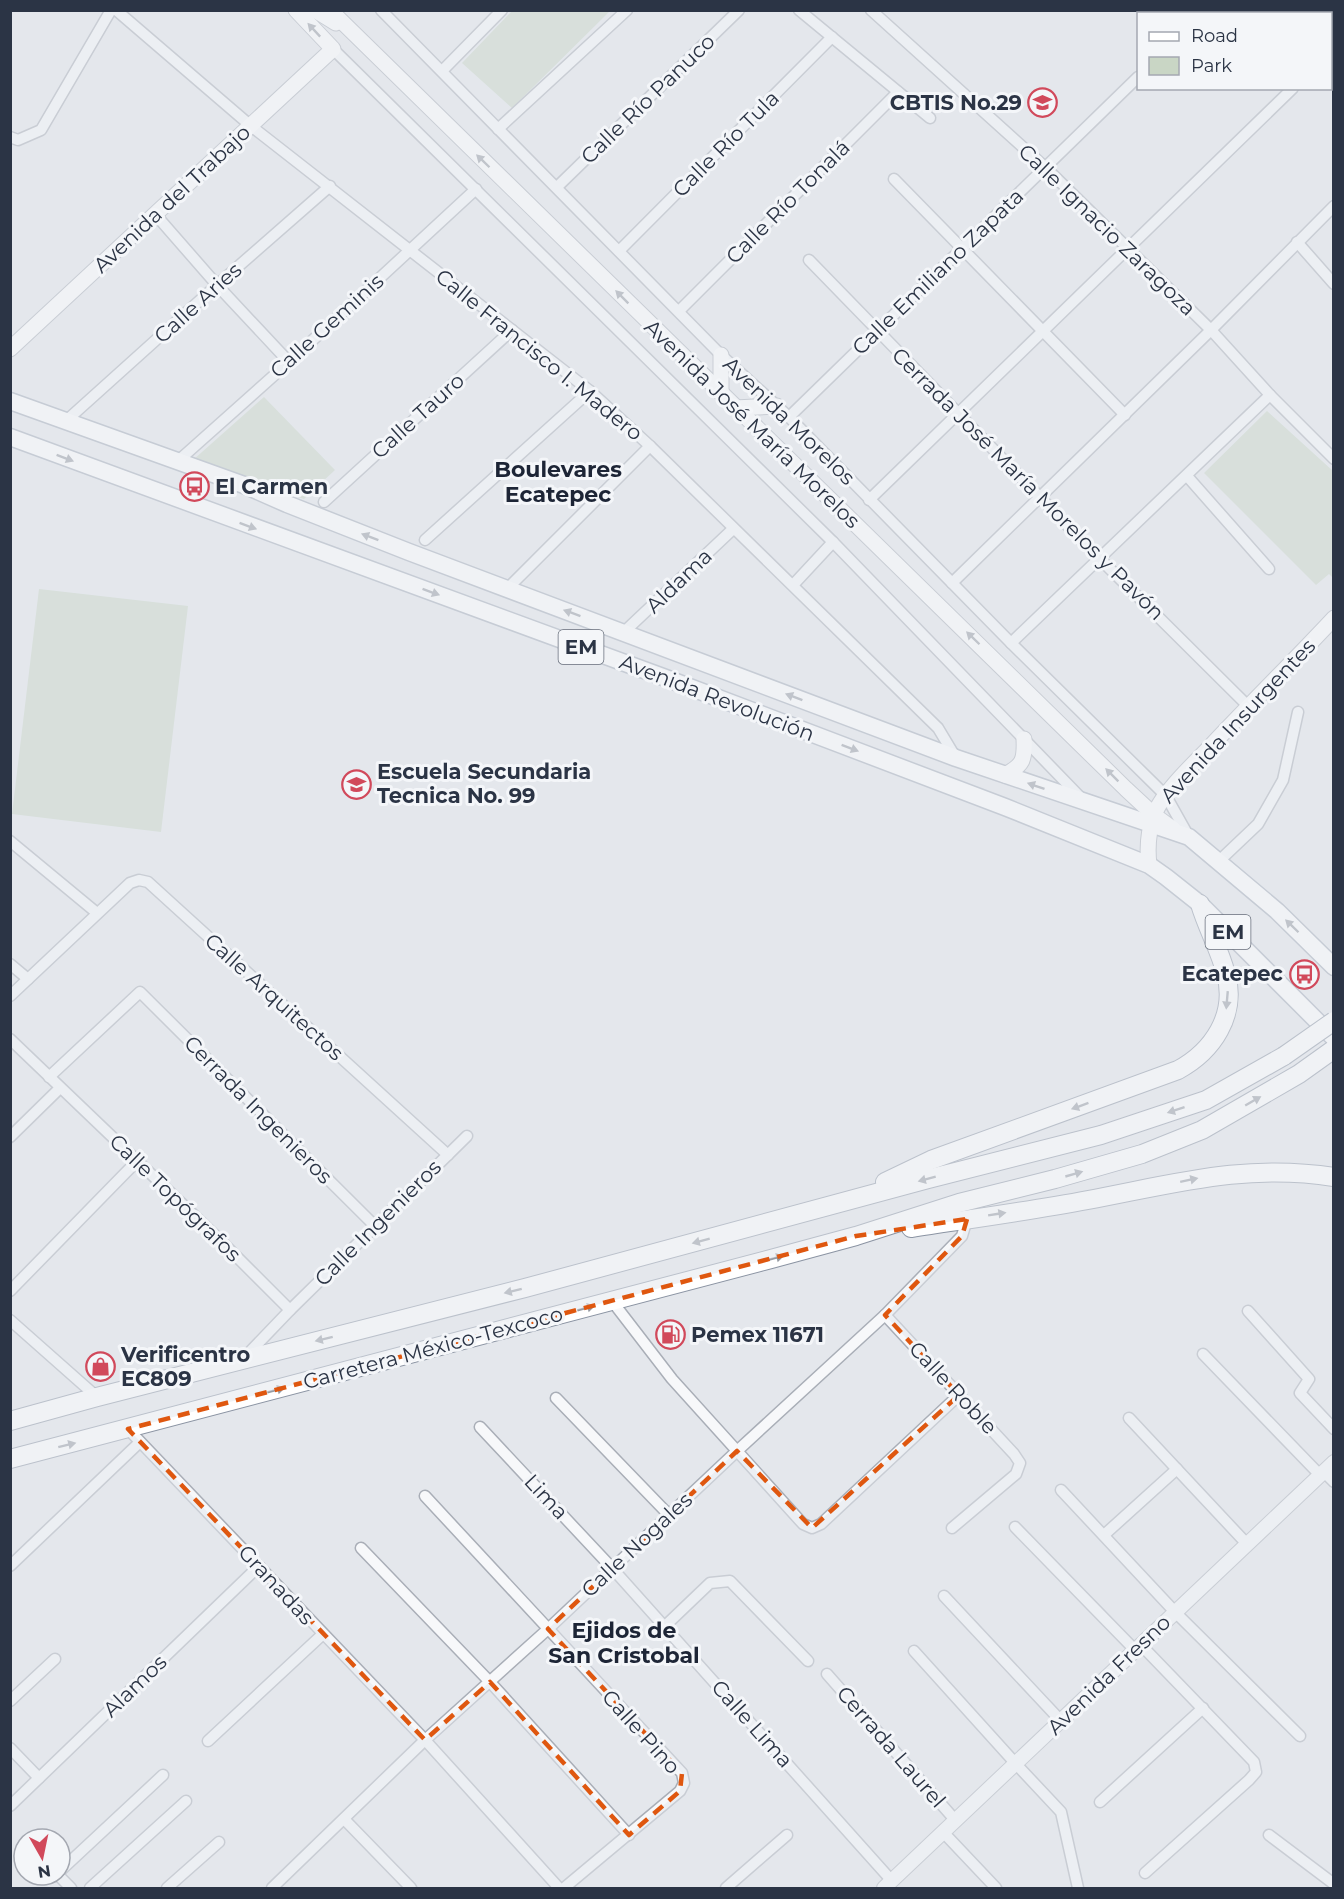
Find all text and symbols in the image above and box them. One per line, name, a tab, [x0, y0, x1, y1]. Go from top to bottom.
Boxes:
legend	[1137, 12, 1332, 90]
one-way arrow	[308, 23, 322, 37]
text: Road	[1191, 25, 1238, 47]
street label: Calle Río Panuco	[576, 28, 720, 169]
text: Park	[1191, 55, 1232, 77]
street label: Calle Río Tula	[667, 85, 784, 202]
school or university icon: CBTIS No.29	[1027, 87, 1059, 119]
place label: CBTIS No.29	[890, 90, 1022, 115]
street label: Avenida del Trabajo	[88, 119, 255, 278]
street label: Calle Río Tonalá	[721, 135, 855, 269]
street label: Calle Ignacio Zaragoza	[1014, 139, 1201, 321]
one-way arrow	[475, 154, 490, 168]
street label: Calle Emiliano Zapata	[847, 183, 1028, 360]
street label: Calle Aries	[149, 257, 246, 348]
street label: Calle Francisco I. Madero	[431, 263, 648, 446]
street label: Calle Geminis	[265, 268, 388, 383]
one-way arrow	[615, 290, 629, 305]
street label: Avenida José María Morelos	[639, 314, 865, 533]
street label: Cerrada José María Morelos y Pavón	[887, 342, 1170, 625]
street label: Avenida Morelos	[718, 351, 860, 490]
street label: Calle Tauro	[366, 368, 469, 464]
one-way arrow	[56, 454, 74, 463]
district label: Boulevares Ecatepec	[494, 456, 622, 508]
bus stop icon: El Carmen	[178, 471, 210, 503]
place label: El Carmen	[215, 474, 328, 499]
one-way arrow	[239, 521, 257, 531]
one-way arrow	[361, 532, 379, 541]
street label: Aldama	[640, 543, 717, 618]
one-way arrow	[422, 588, 440, 598]
one-way arrow	[563, 608, 581, 618]
road number: EM	[558, 630, 604, 664]
one-way arrow	[965, 631, 980, 645]
street label: Avenida Insurgentes	[1155, 633, 1320, 808]
street label: Avenida Revolución	[616, 649, 818, 746]
one-way arrow	[785, 692, 803, 701]
one-way arrow	[841, 744, 859, 754]
place label: Escuela Secundaria Tecnica No. 99	[377, 759, 591, 808]
school or university icon: Escuela Secundaria Tecnica No. 99	[340, 768, 372, 800]
one-way arrow	[1105, 768, 1119, 782]
one-way arrow	[1027, 781, 1045, 790]
road number: EM	[1206, 915, 1250, 949]
one-way arrow	[1284, 919, 1299, 933]
street label: Calle Arquitectos	[200, 928, 349, 1065]
bus stop icon: Ecatepec	[1288, 958, 1320, 990]
place label: Ecatepec	[1181, 961, 1284, 986]
one-way arrow	[1222, 990, 1232, 1009]
street label: Cerrada Ingenieros	[179, 1030, 338, 1189]
one-way arrow	[1245, 1095, 1261, 1106]
one-way arrow	[1071, 1101, 1089, 1111]
one-way arrow	[1167, 1106, 1185, 1115]
street label: Calle Topógrafos	[105, 1129, 246, 1267]
street label: Calle Ingenieros	[309, 1154, 446, 1291]
one-way arrow	[1065, 1169, 1083, 1178]
one-way arrow	[918, 1175, 936, 1185]
one-way arrow	[1179, 1175, 1198, 1184]
one-way arrow	[987, 1210, 1006, 1219]
one-way arrow	[692, 1237, 710, 1246]
one-way arrow	[766, 1253, 784, 1262]
one-way arrow	[504, 1287, 522, 1296]
street label: Carretera México-Texcoco	[300, 1301, 565, 1394]
one-way arrow	[578, 1303, 596, 1312]
fuel station icon: Pemex 11671	[654, 1319, 686, 1351]
place label: Pemex 11671	[691, 1322, 824, 1347]
one-way arrow	[315, 1335, 333, 1344]
street label: Calle Roble	[904, 1336, 1003, 1439]
place label: Verificentro EC809	[120, 1342, 251, 1391]
shop icon: Verificentro EC809	[84, 1351, 116, 1383]
one-way arrow	[267, 1385, 285, 1394]
one-way arrow	[58, 1439, 76, 1449]
street label: Lima	[519, 1469, 573, 1524]
street label: Calle Nogales	[576, 1487, 697, 1602]
street label: Granadas	[233, 1540, 319, 1630]
street label: Avenida Fresno	[1042, 1609, 1176, 1740]
district label: Ejidos de San Cristobal	[548, 1617, 700, 1669]
street label: Alamos	[98, 1649, 172, 1722]
street label: Calle Lima	[707, 1675, 798, 1773]
street label: Cerrada Laurel	[832, 1681, 951, 1813]
street label: Calle Pino	[597, 1684, 686, 1779]
north arrow	[12, 1827, 72, 1887]
text: N	[36, 1861, 52, 1882]

